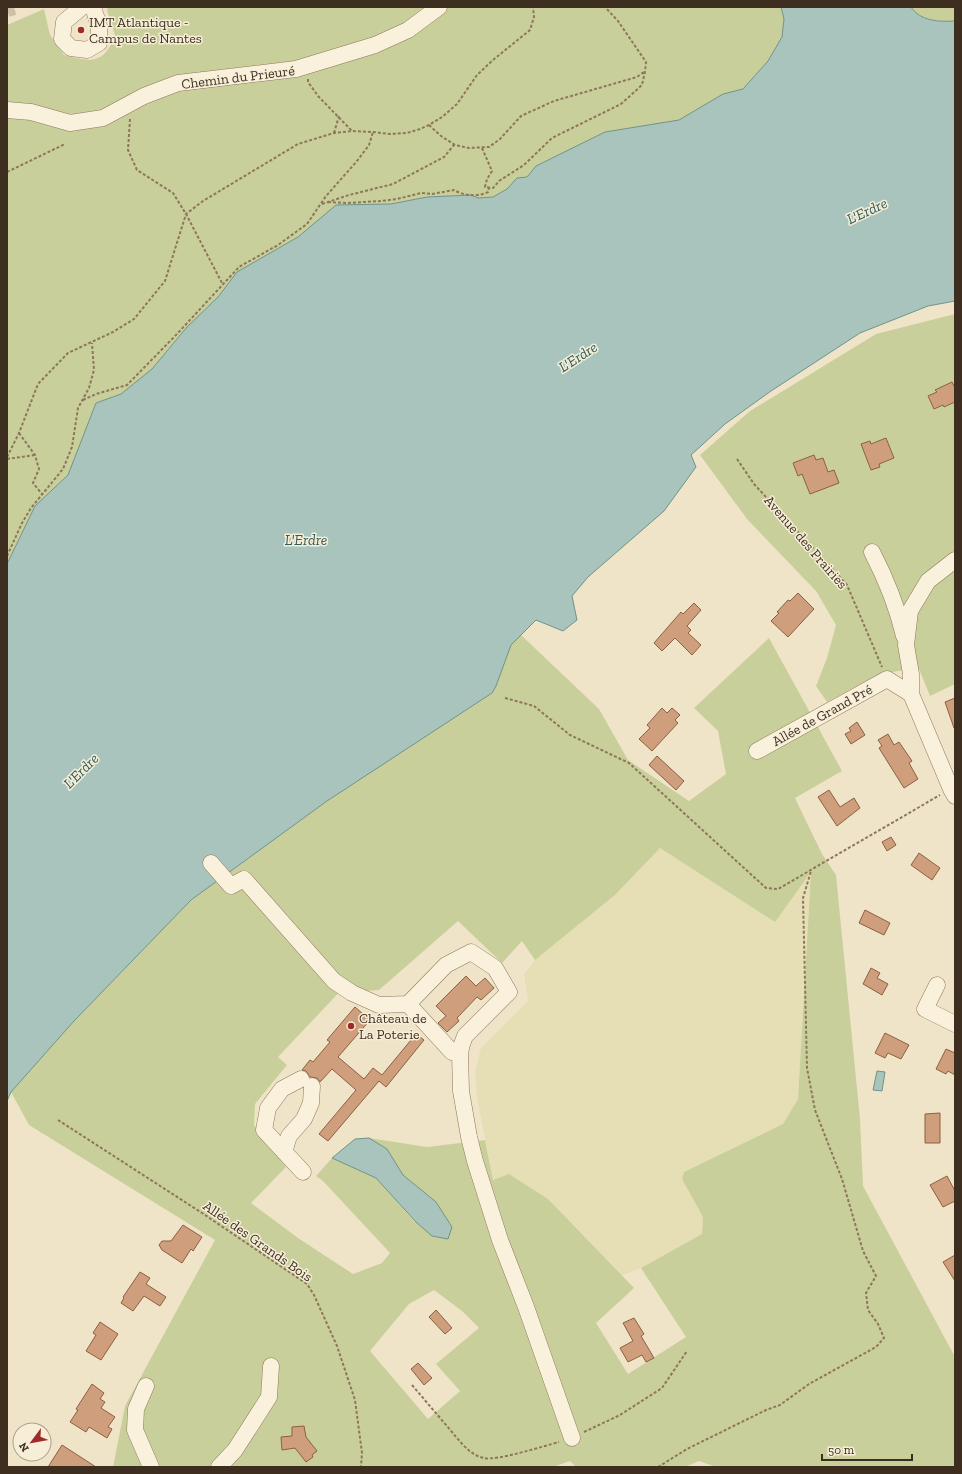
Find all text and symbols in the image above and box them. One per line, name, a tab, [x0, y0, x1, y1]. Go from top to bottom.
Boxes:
place label: IMT Atlantique - Campus de Nantes	[89, 14, 202, 47]
marker: IMT Atlantique - Campus de Nantes	[76, 25, 86, 35]
street label: Chemin du Prieuré	[180, 62, 296, 93]
water label: L'Erdre	[844, 194, 890, 228]
water label: L'Erdre	[555, 338, 601, 376]
street label: Avenue des Prairies	[760, 492, 851, 593]
water label: L'Erdre	[285, 531, 327, 549]
street label: Allée de Grand Pré	[769, 681, 876, 750]
water label: L'Erdre	[60, 750, 102, 792]
place label: Château de La Poterie	[359, 1010, 427, 1043]
marker: Château de La Poterie	[346, 1021, 356, 1031]
street label: Allée des Grands Bois	[200, 1197, 316, 1286]
north arrow	[12, 1422, 52, 1462]
scale bar	[822, 1436, 912, 1462]
text: N	[16, 1440, 32, 1454]
text: 50 m	[828, 1443, 855, 1457]

